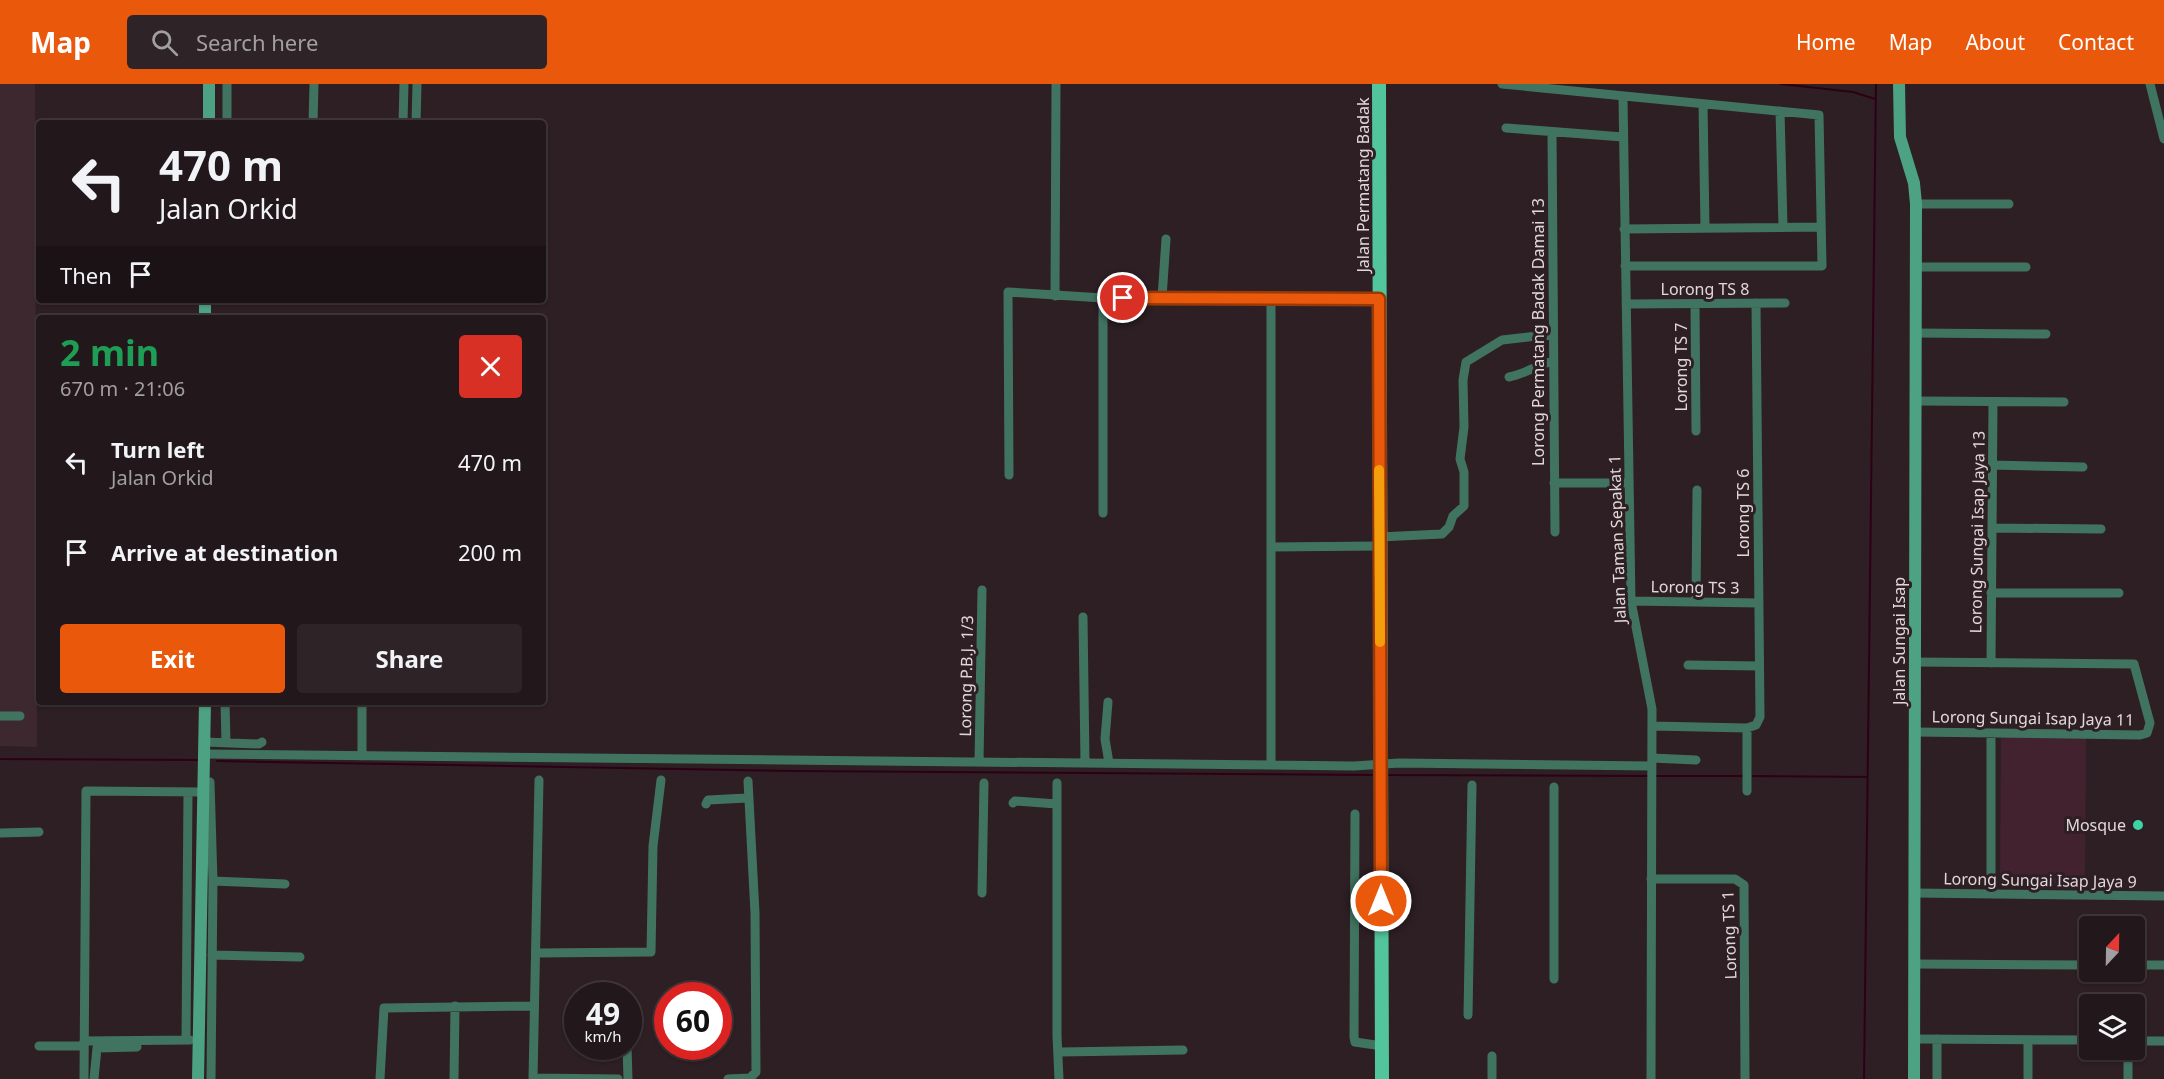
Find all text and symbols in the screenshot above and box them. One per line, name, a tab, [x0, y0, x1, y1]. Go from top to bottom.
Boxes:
search box	[127, 15, 547, 69]
text: Map	[30, 23, 91, 61]
icon: search	[148, 26, 181, 59]
text: Search here	[196, 27, 318, 57]
text: Home	[1796, 28, 1856, 56]
text: Map	[1889, 28, 1932, 56]
text: About	[1965, 28, 2025, 56]
text: Contact	[2058, 28, 2134, 56]
street label: Jalan Permatang Badak	[1352, 97, 1374, 275]
text: 470 m	[159, 136, 283, 193]
icon: left	[60, 144, 138, 222]
text: Jalan Orkid	[159, 190, 298, 227]
street label: Lorong Permatang Badak Damai 13	[1527, 198, 1549, 466]
icon: arrive	[124, 258, 157, 291]
text: Then	[60, 260, 112, 290]
pin	[1097, 272, 1148, 323]
street label: Lorong TS 8	[1661, 278, 1749, 300]
icon: arrive	[1106, 281, 1139, 314]
street label: Lorong TS 7	[1670, 323, 1692, 411]
text: 2 min	[60, 328, 159, 377]
button: close	[459, 335, 522, 398]
text: 670 m · 21:06	[60, 375, 185, 402]
street label: Lorong Sungai Isap Jaya 13	[1964, 431, 1990, 633]
text: Turn left	[111, 434, 205, 464]
icon: left	[60, 446, 93, 479]
text: 470 m	[458, 447, 522, 477]
street label: Jalan Taman Sepakat 1	[1603, 455, 1631, 625]
text: Jalan Orkid	[111, 464, 214, 491]
street label: Lorong TS 6	[1732, 469, 1754, 557]
icon: arrive	[60, 536, 93, 569]
text: Arrive at destination	[111, 537, 338, 567]
text: 200 m	[458, 537, 522, 567]
street label: Lorong TS 3	[1650, 575, 1740, 599]
street label: Jalan Sungai Isap	[1888, 577, 1910, 707]
street label: Lorong P.B.J. 1/3	[954, 615, 978, 737]
button: Exit	[60, 624, 285, 693]
button: Share	[297, 624, 522, 693]
street label: Lorong Sungai Isap Jaya 11	[1932, 705, 2134, 731]
place label: Mosque	[2065, 814, 2126, 836]
marker: Mosque	[2131, 818, 2145, 832]
street label: Lorong Sungai Isap Jaya 9	[1943, 867, 2137, 893]
position arrow	[1349, 869, 1413, 933]
street label: Lorong TS 1	[1716, 890, 1742, 980]
north arrow	[2079, 916, 2145, 982]
map controls	[2079, 916, 2145, 1060]
speed limit sign: 60	[654, 982, 732, 1060]
text: 49	[586, 993, 620, 1034]
button: layers	[2079, 994, 2145, 1060]
text: km/h	[585, 1026, 621, 1046]

